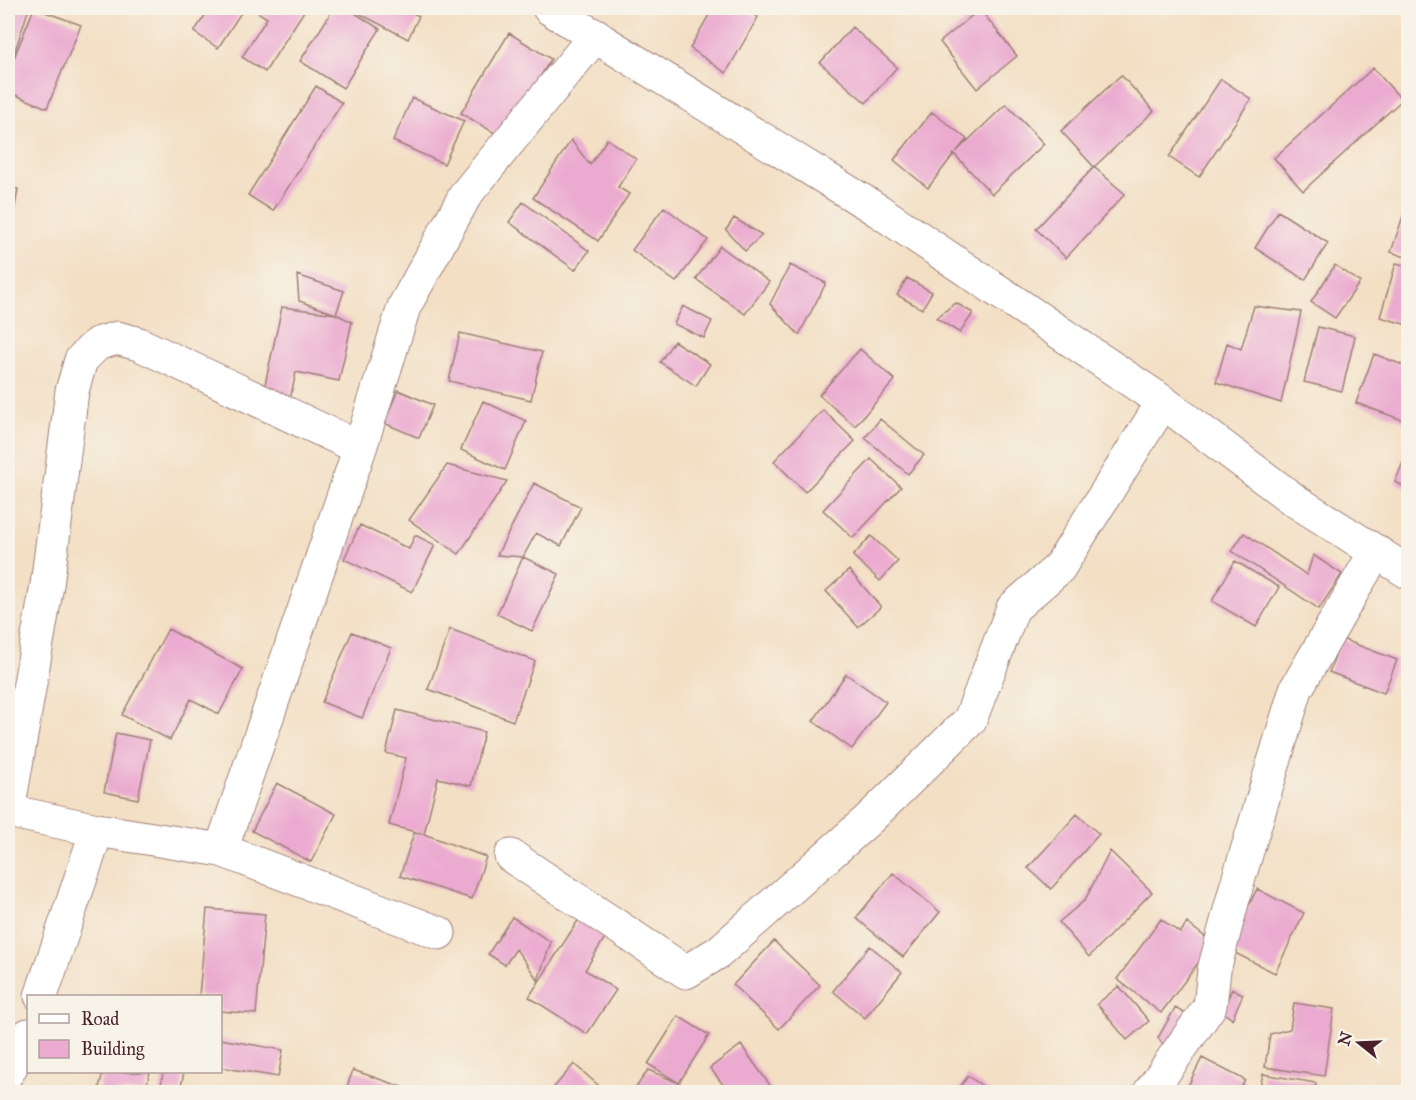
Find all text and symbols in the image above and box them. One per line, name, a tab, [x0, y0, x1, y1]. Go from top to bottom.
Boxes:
legend	[27, 995, 222, 1073]
text: Road	[81, 1008, 119, 1030]
north arrow	[1329, 1013, 1389, 1073]
text: N	[1334, 1029, 1356, 1048]
text: Building	[81, 1038, 145, 1061]

